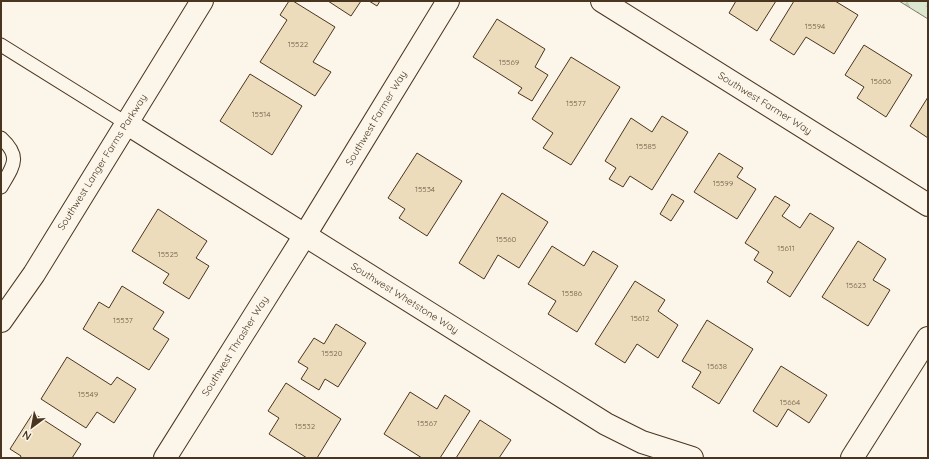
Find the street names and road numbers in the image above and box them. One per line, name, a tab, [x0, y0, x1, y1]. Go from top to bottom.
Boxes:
street label: Southwest Farmer Way	[343, 68, 409, 168]
street label: Southwest Farmer Way	[716, 69, 814, 137]
street label: Southwest Langer Farms Parkway	[55, 91, 149, 233]
street label: Southwest Whetstone Way	[349, 259, 461, 337]
street label: Southwest Thrasher Way	[199, 293, 271, 399]

